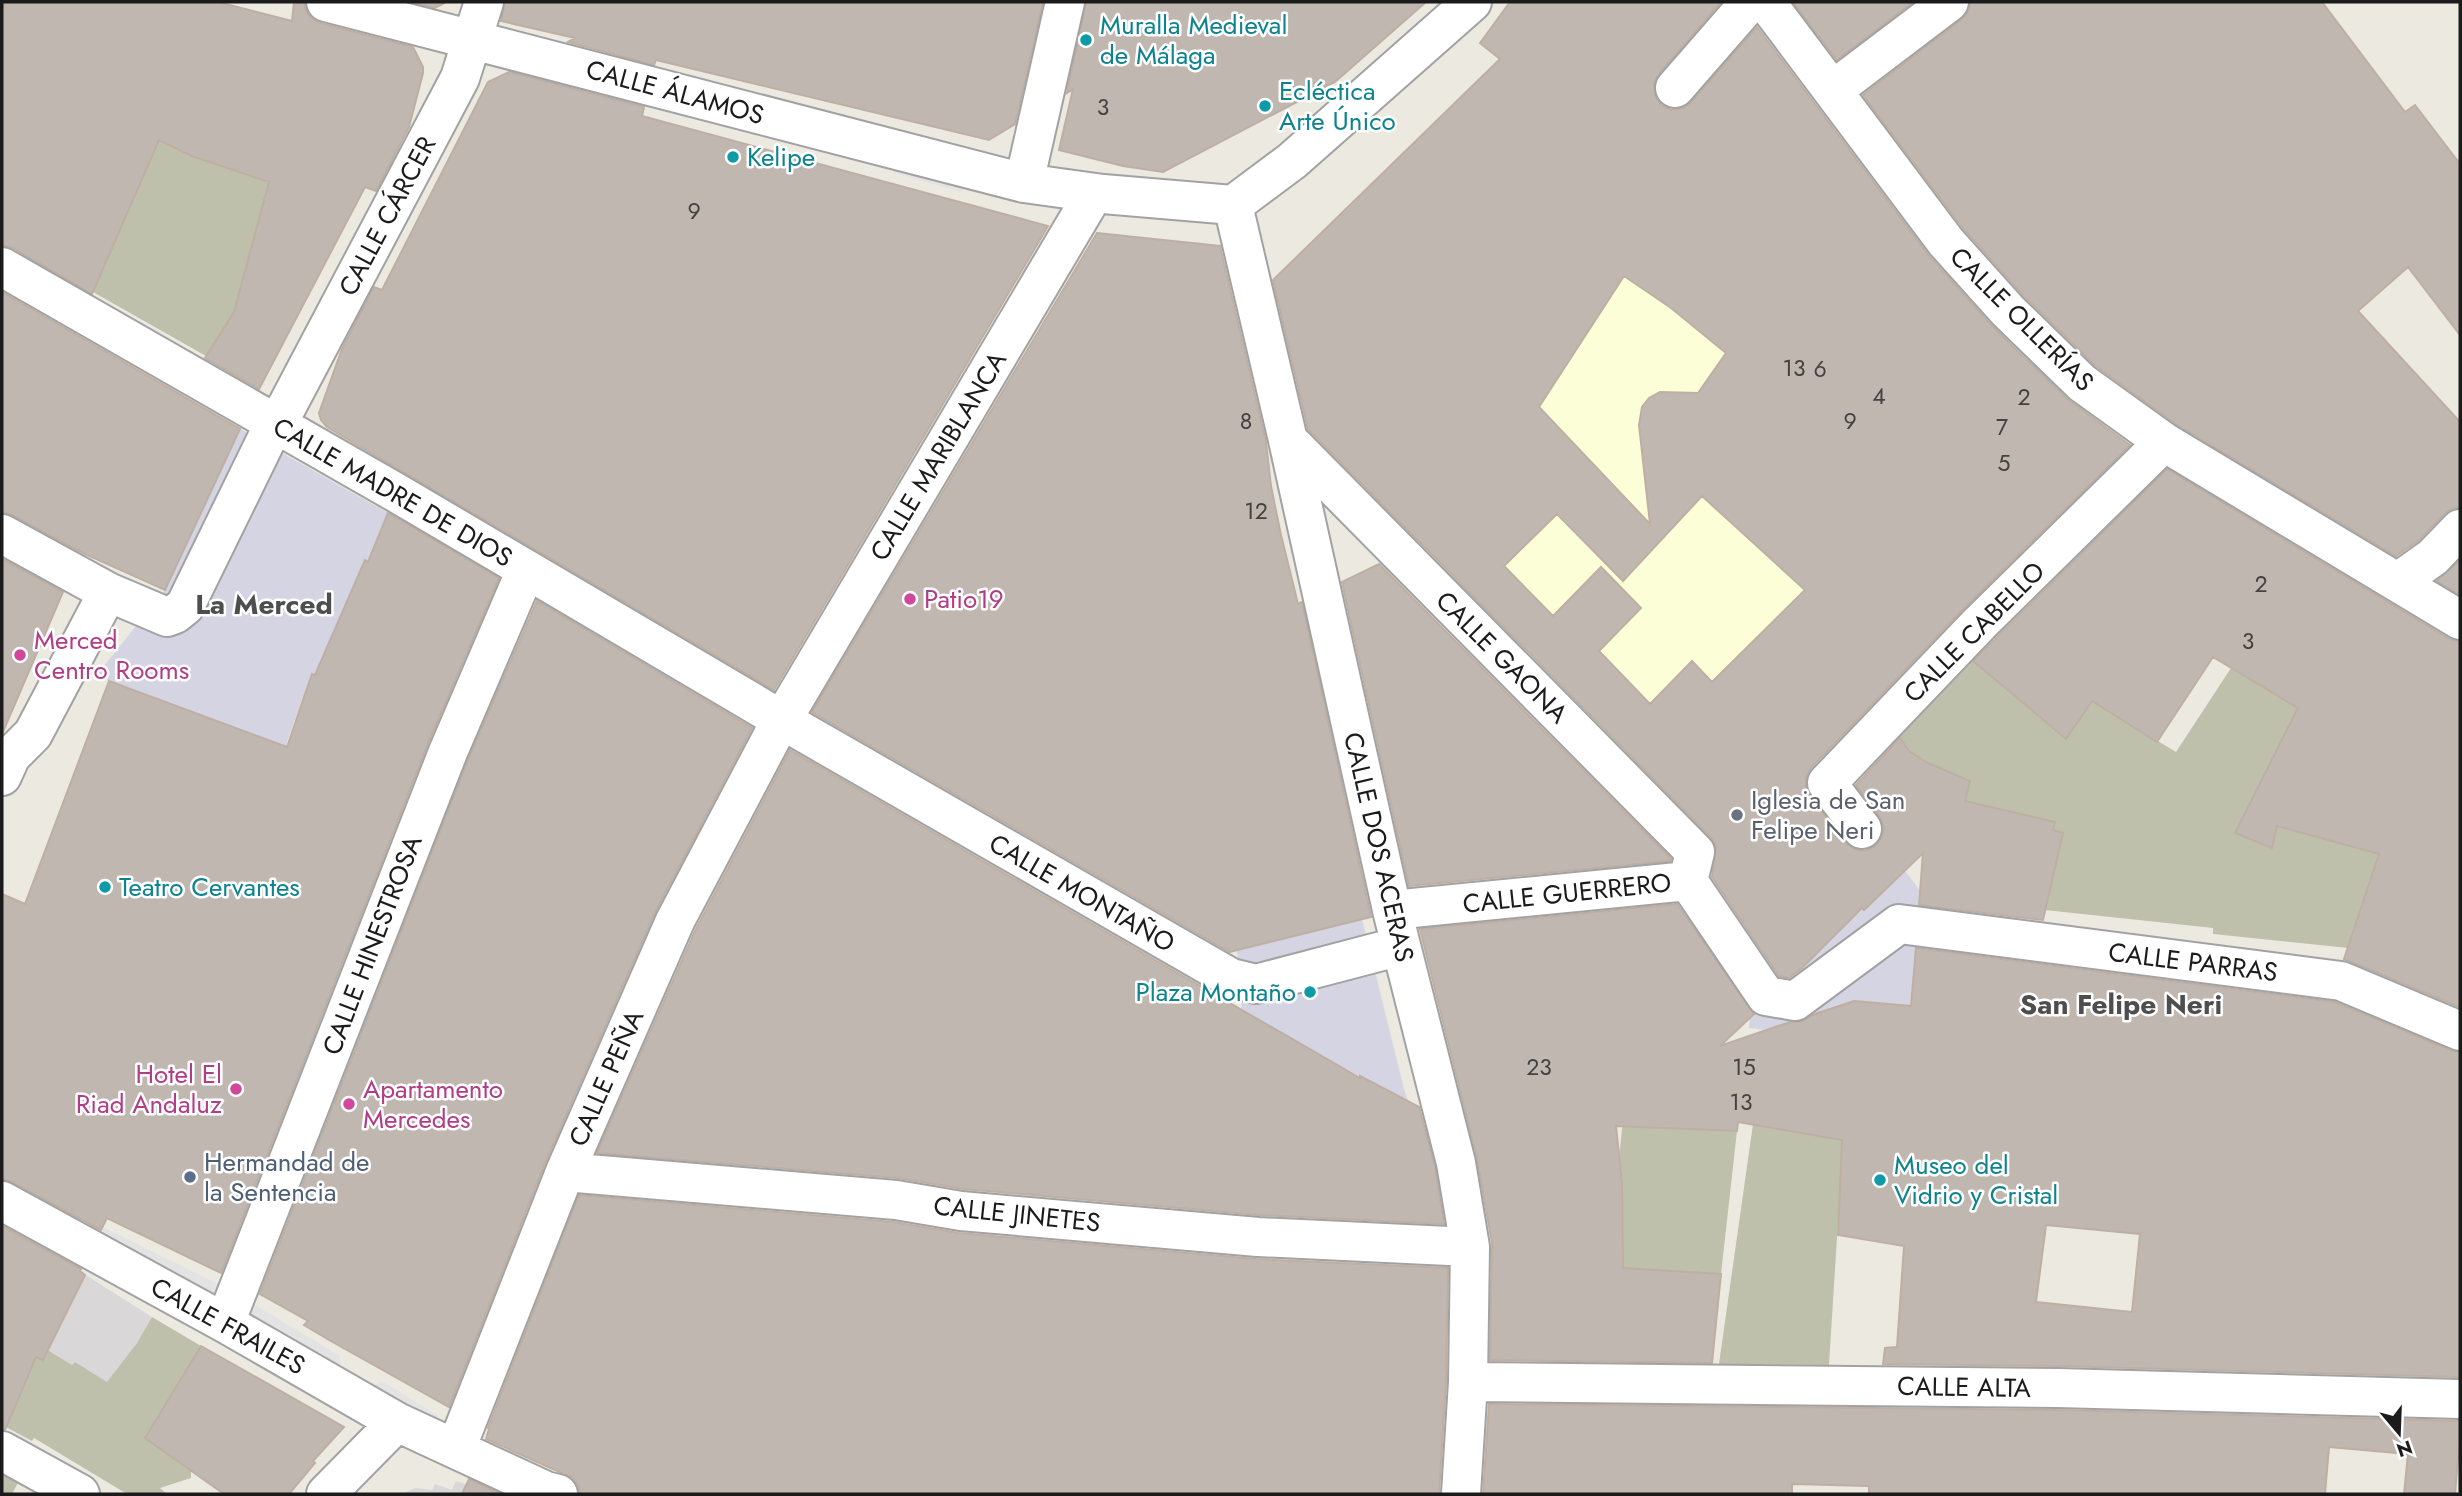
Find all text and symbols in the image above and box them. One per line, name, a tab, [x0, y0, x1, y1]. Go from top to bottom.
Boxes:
place label: Muralla Medieval de Málaga	[1100, 6, 1287, 74]
marker: Muralla Medieval de Málaga	[1078, 32, 1094, 48]
street label: CALLE ÁLAMOS	[582, 50, 768, 134]
place label: Ecléctica Arte Único	[1279, 72, 1396, 140]
house number: 3	[1097, 90, 1109, 124]
marker: Ecléctica Arte Único	[1257, 98, 1273, 114]
street label: CALLE CÁRCER	[329, 129, 445, 303]
place label: Kelipe	[747, 138, 815, 176]
marker: Kelipe	[725, 149, 741, 165]
house number: 9	[687, 194, 701, 228]
street label: CALLE OLLERÍAS	[1941, 238, 2103, 400]
street label: CALLE MARIBLANCA	[860, 343, 1016, 568]
house number: 13	[1783, 351, 1805, 385]
house number: 6	[1813, 352, 1827, 386]
house number: 4	[1872, 379, 1886, 413]
house number: 2	[2017, 380, 2031, 414]
house number: 8	[1240, 404, 1252, 438]
house number: 9	[1843, 404, 1857, 438]
street label: CALLE MADRE DE DIOS	[266, 408, 520, 576]
house number: 7	[1996, 410, 2008, 444]
house number: 5	[1998, 446, 2011, 480]
house number: 12	[1244, 494, 1268, 528]
street label: CALLE CABELLO	[1895, 553, 2053, 711]
house number: 2	[2254, 567, 2268, 601]
place label: Patio19	[924, 580, 1004, 618]
street label: CALLE GAONA	[1427, 582, 1577, 732]
district label: La Merced	[195, 584, 333, 625]
marker: Patio19	[902, 591, 918, 607]
place label: Merced Centro Rooms	[34, 621, 189, 689]
house number: 3	[2242, 624, 2254, 658]
marker: Merced Centro Rooms	[12, 647, 28, 663]
street label: CALLE DOS ACERAS	[1334, 728, 1424, 966]
place label: Iglesia de San Felipe Neri	[1751, 781, 1906, 849]
marker: Iglesia de San Felipe Neri	[1729, 807, 1745, 823]
street label: CALLE MONTAÑO	[982, 824, 1182, 962]
street label: CALLE HINESTROSA	[313, 829, 432, 1060]
street label: CALLE GUERRERO	[1461, 863, 1673, 923]
place label: Teatro Cervantes	[119, 868, 300, 906]
marker: Teatro Cervantes	[97, 879, 113, 895]
street label: CALLE PARRAS	[2106, 933, 2280, 991]
place label: Plaza Montaño	[1136, 973, 1296, 1011]
marker: Plaza Montaño	[1302, 984, 1318, 1000]
district label: San Felipe Neri	[2020, 984, 2222, 1025]
street label: CALLE PEÑA	[559, 1003, 653, 1152]
house number: 23	[1526, 1050, 1552, 1084]
house number: 15	[1732, 1050, 1756, 1084]
place label: Hotel El Riad Andaluz	[76, 1055, 222, 1123]
place label: Apartamento Mercedes	[363, 1070, 503, 1138]
marker: Hotel El Riad Andaluz	[228, 1081, 244, 1097]
house number: 13	[1730, 1085, 1752, 1119]
marker: Apartamento Mercedes	[341, 1096, 357, 1112]
place label: Hermandad de la Sentencia	[204, 1143, 370, 1211]
place label: Museo del Vidrio y Cristal	[1894, 1146, 2058, 1214]
marker: Hermandad de la Sentencia	[182, 1169, 198, 1185]
marker: Museo del Vidrio y Cristal	[1872, 1172, 1888, 1188]
street label: CALLE JINETES	[932, 1186, 1102, 1242]
street label: CALLE FRAILES	[144, 1268, 312, 1384]
street label: CALLE ALTA	[1897, 1367, 2032, 1407]
north arrow	[2364, 1398, 2434, 1468]
text: N	[2393, 1433, 2416, 1464]

